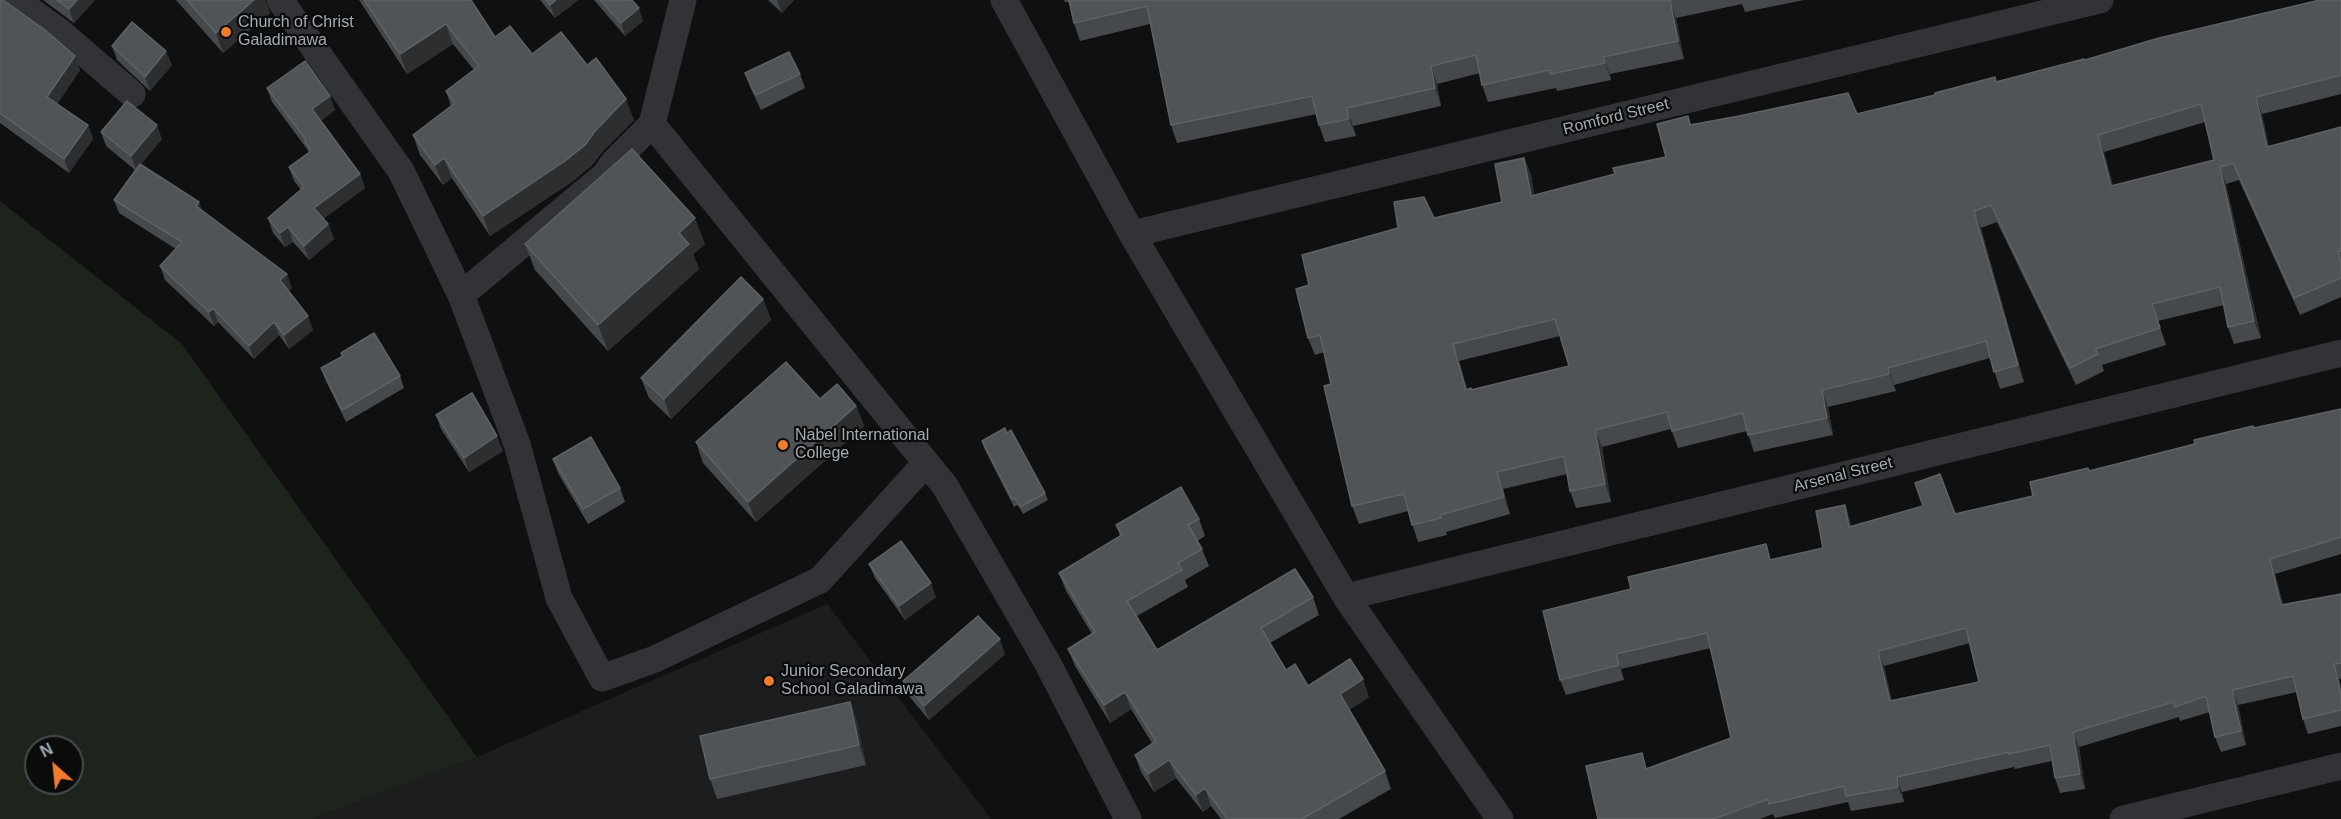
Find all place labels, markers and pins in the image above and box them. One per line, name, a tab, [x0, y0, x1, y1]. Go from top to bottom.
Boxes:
place label: Church of Christ Galadimawa	[238, 13, 354, 51]
marker: Church of Christ Galadimawa	[219, 25, 233, 39]
place label: Nabel International College	[795, 426, 929, 464]
marker: Nabel International College	[776, 438, 790, 452]
place label: Junior Secondary School Galadimawa	[781, 662, 923, 700]
marker: Junior Secondary School Galadimawa	[762, 674, 776, 688]

